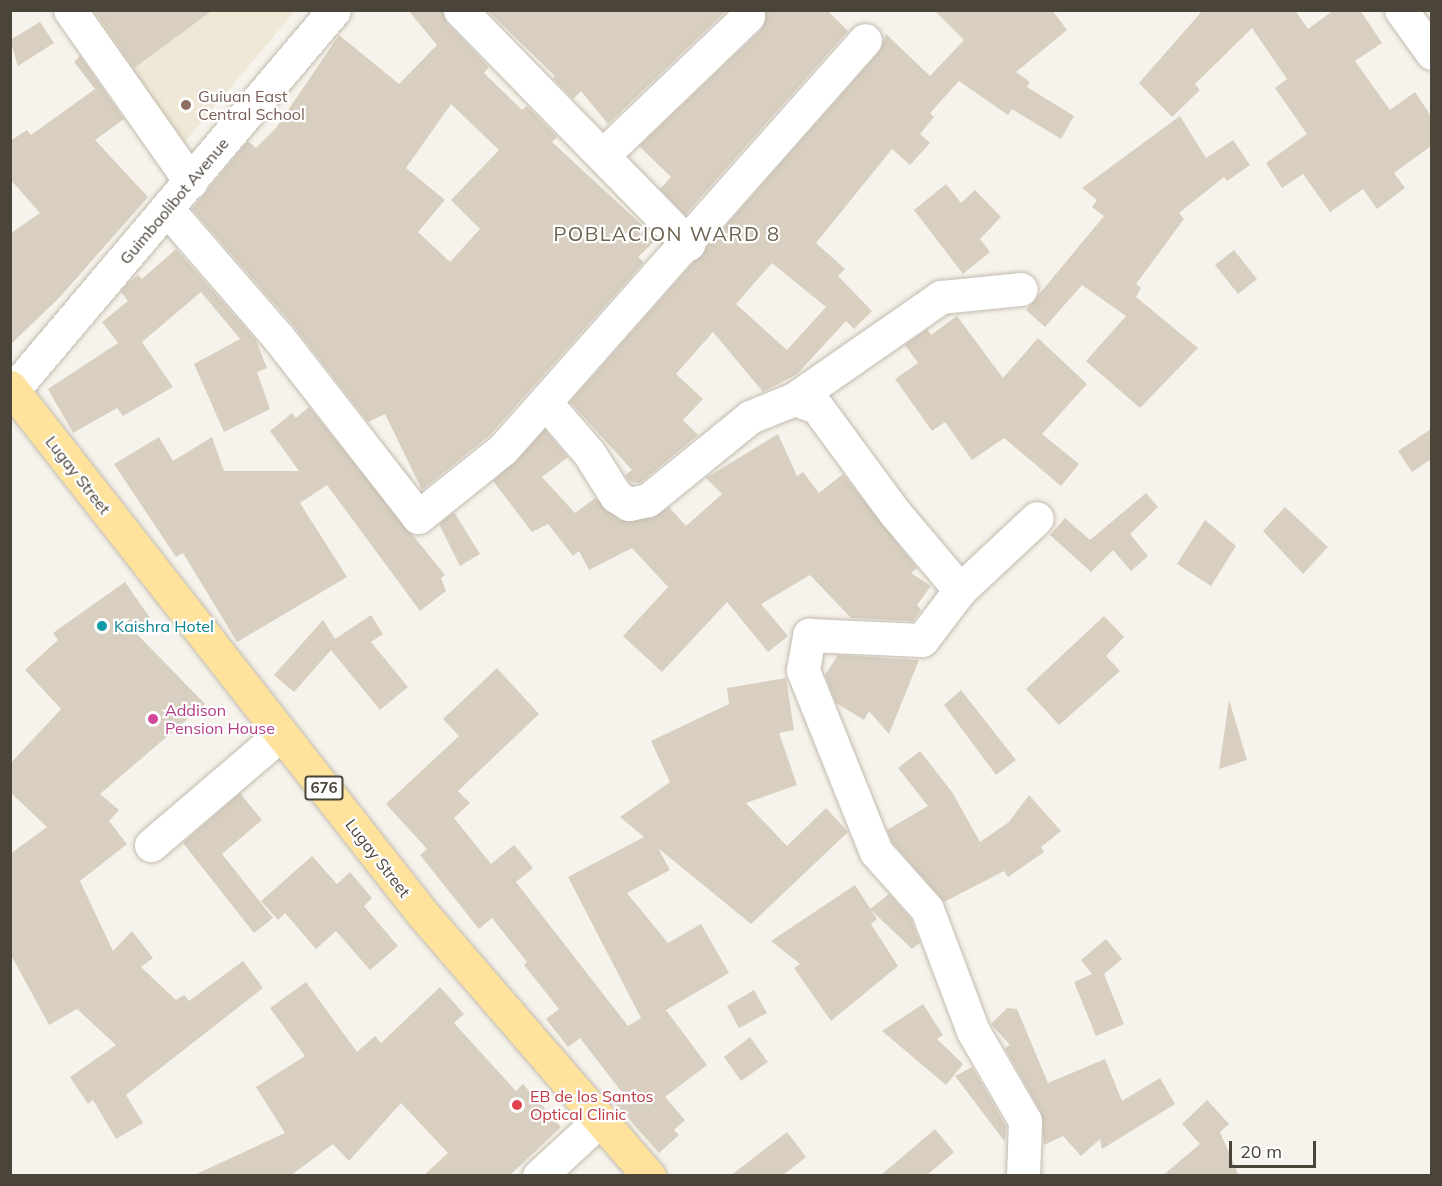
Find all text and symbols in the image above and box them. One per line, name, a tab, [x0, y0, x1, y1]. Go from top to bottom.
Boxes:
place label: Guiuan East Central School	[198, 86, 305, 124]
marker: Guiuan East Central School	[179, 98, 193, 112]
street label: Guimbaolibot Avenue	[116, 134, 232, 268]
district label: POBLACION WARD 8	[553, 221, 781, 245]
street label: Lugay Street	[42, 432, 114, 518]
place label: Kaishra Hotel	[114, 616, 214, 636]
marker: Kaishra Hotel	[95, 619, 109, 633]
place label: Addison Pension House	[165, 700, 275, 738]
marker: Addison Pension House	[146, 712, 160, 726]
road number: 676	[304, 776, 344, 800]
street label: Lugay Street	[342, 815, 414, 901]
place label: EB de los Santos Optical Clinic	[530, 1086, 654, 1124]
marker: EB de los Santos Optical Clinic	[508, 1096, 526, 1114]
scale bar	[1232, 1129, 1319, 1167]
text: 20 m	[1240, 1140, 1282, 1163]

